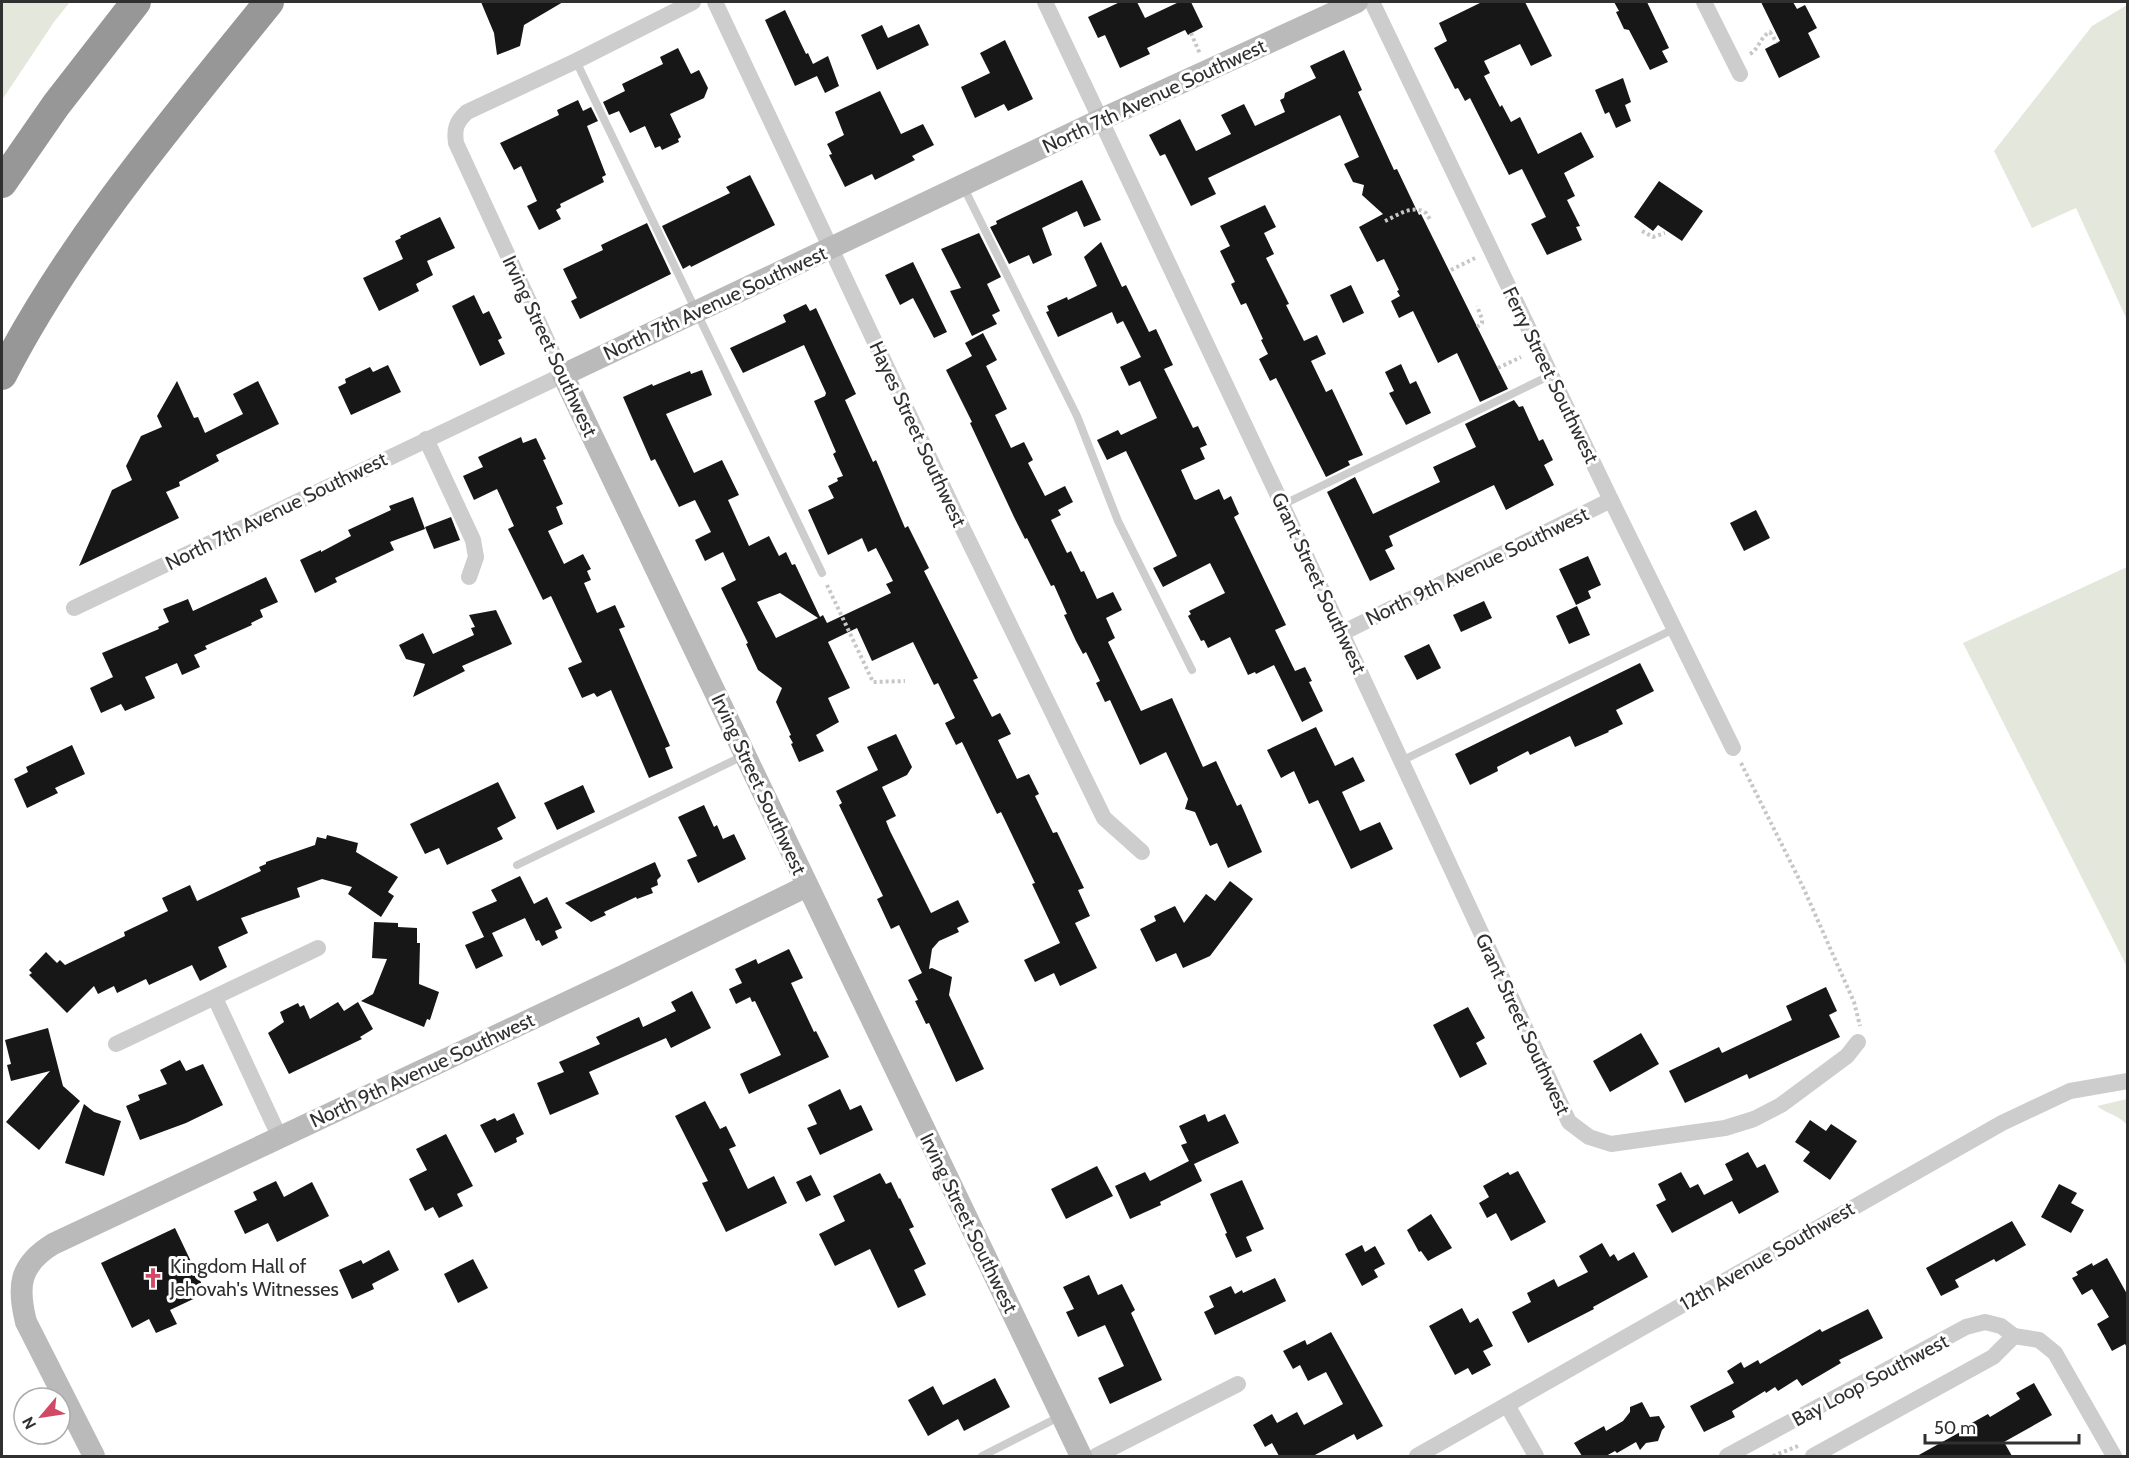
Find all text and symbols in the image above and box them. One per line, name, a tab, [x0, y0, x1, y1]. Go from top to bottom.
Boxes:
street label: North 7th Avenue Southwest	[1039, 34, 1270, 158]
street label: North 7th Avenue Southwest	[600, 241, 831, 365]
street label: Irving Street Southwest	[497, 252, 603, 441]
street label: Ferry Street Southwest	[1498, 283, 1604, 467]
street label: Hayes Street Southwest	[864, 337, 972, 531]
street label: North 7th Avenue Southwest	[161, 447, 391, 575]
street label: Grant Street Southwest	[1266, 488, 1372, 678]
street label: North 9th Avenue Southwest	[1362, 501, 1593, 630]
street label: Irving Street Southwest	[706, 690, 812, 879]
street label: Grant Street Southwest	[1470, 929, 1576, 1119]
street label: North 9th Avenue Southwest	[306, 1007, 538, 1133]
street label: Irving Street Southwest	[915, 1129, 1023, 1317]
street label: 12th Avenue Southwest	[1676, 1196, 1859, 1316]
place label: Kingdom Hall of Jehovah's Witnesses	[169, 1254, 339, 1301]
church icon: Kingdom Hall of Jehovah's Witnesses	[141, 1266, 165, 1290]
street label: Bay Loop Southwest	[1788, 1329, 1952, 1431]
north arrow	[12, 1386, 72, 1446]
scale bar	[1925, 1407, 2080, 1445]
text: N	[18, 1413, 40, 1433]
text: 50 m	[1934, 1417, 1976, 1439]

